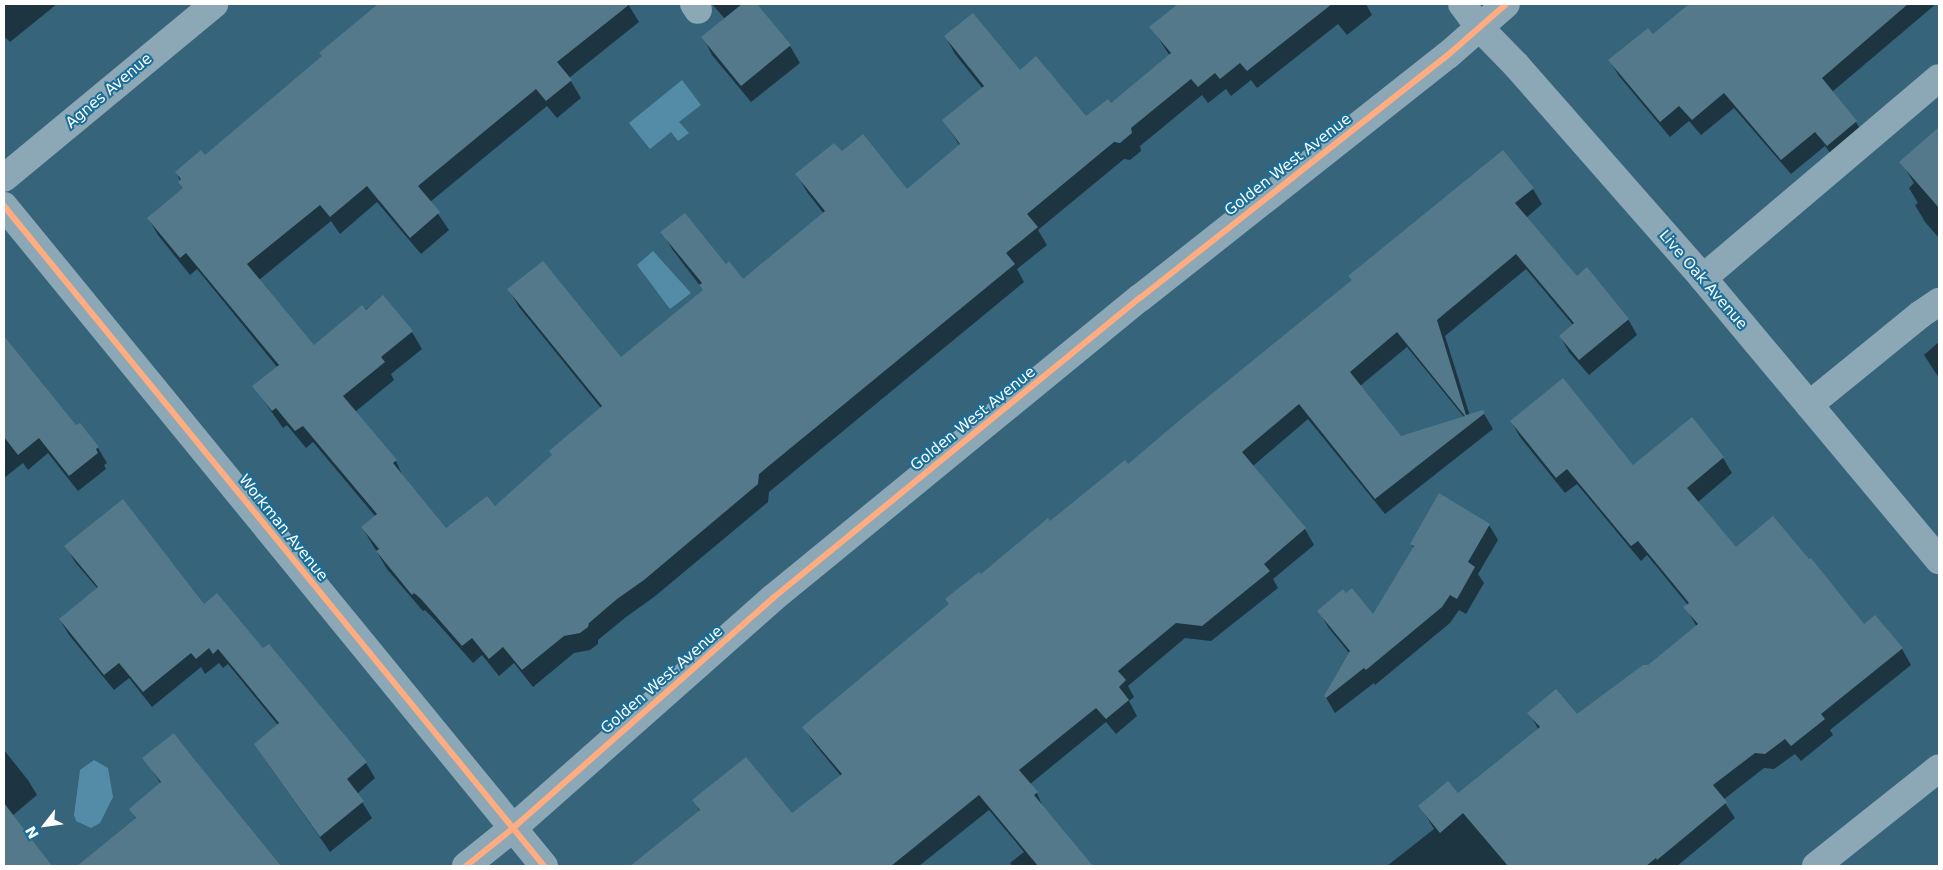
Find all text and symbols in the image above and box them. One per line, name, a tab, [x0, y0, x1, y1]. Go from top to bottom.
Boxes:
street label: Agnes Avenue	[62, 50, 156, 132]
street label: Golden West Avenue	[1221, 110, 1355, 220]
street label: Live Oak Avenue	[1655, 227, 1751, 333]
street label: Golden West Avenue	[907, 363, 1039, 475]
street label: Workman Avenue	[235, 471, 331, 585]
street label: Golden West Avenue	[597, 622, 727, 738]
north arrow	[20, 800, 70, 850]
text: N	[22, 823, 42, 842]

